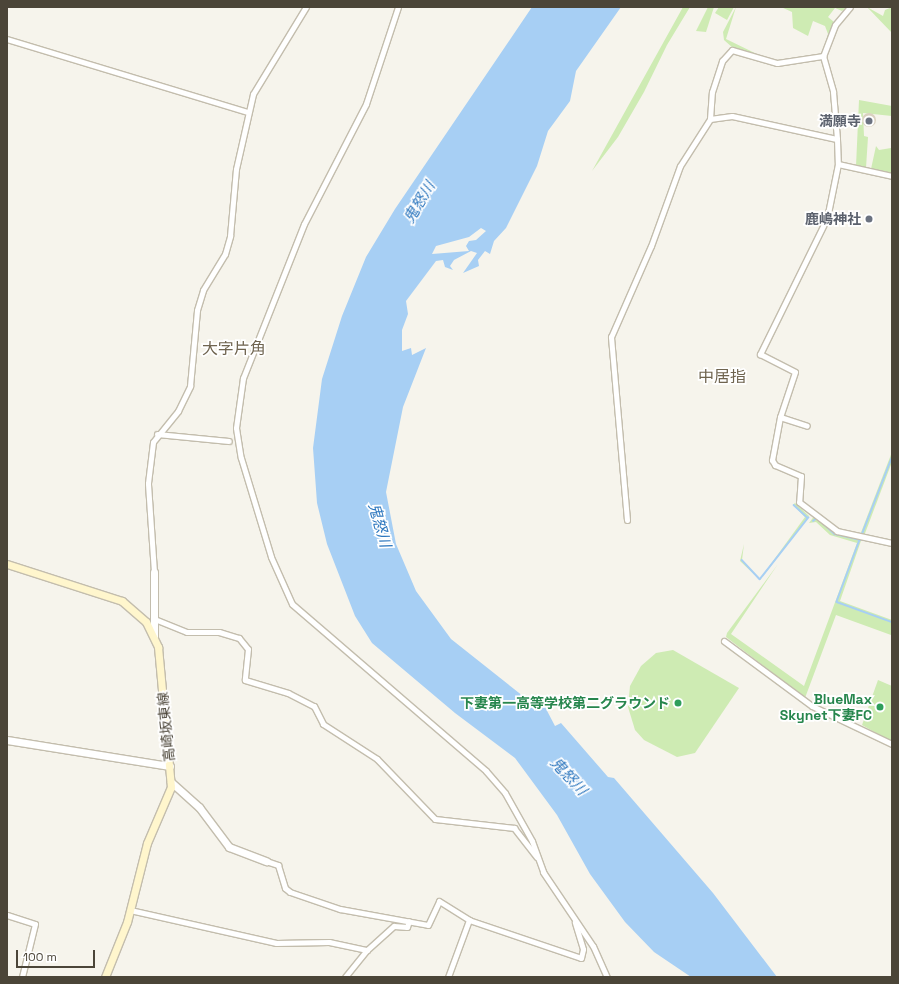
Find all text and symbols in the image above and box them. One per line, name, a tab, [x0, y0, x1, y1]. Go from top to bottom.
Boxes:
place label: 満願寺	[819, 113, 861, 129]
marker: 満願寺	[864, 116, 874, 126]
water label: 鬼怒川	[400, 178, 438, 226]
place label: 鹿嶋神社	[805, 211, 861, 227]
marker: 鹿嶋神社	[864, 214, 874, 224]
district label: 大字片角	[202, 339, 266, 359]
district label: 中居指	[698, 367, 746, 387]
water label: 鬼怒川	[365, 501, 395, 549]
street label: 高崎坂東線	[154, 691, 178, 763]
place label: BlueMax Skynet下妻FC	[780, 691, 872, 724]
place label: 下妻第一高等学校第二グラウンド	[460, 695, 670, 711]
marker: 下妻第一高等学校第二グラウンド	[673, 698, 683, 708]
marker: BlueMax Skynet下妻FC	[875, 702, 885, 712]
water label: 鬼怒川	[547, 753, 591, 799]
scale bar	[18, 942, 97, 968]
text: 100 m	[23, 949, 57, 965]

